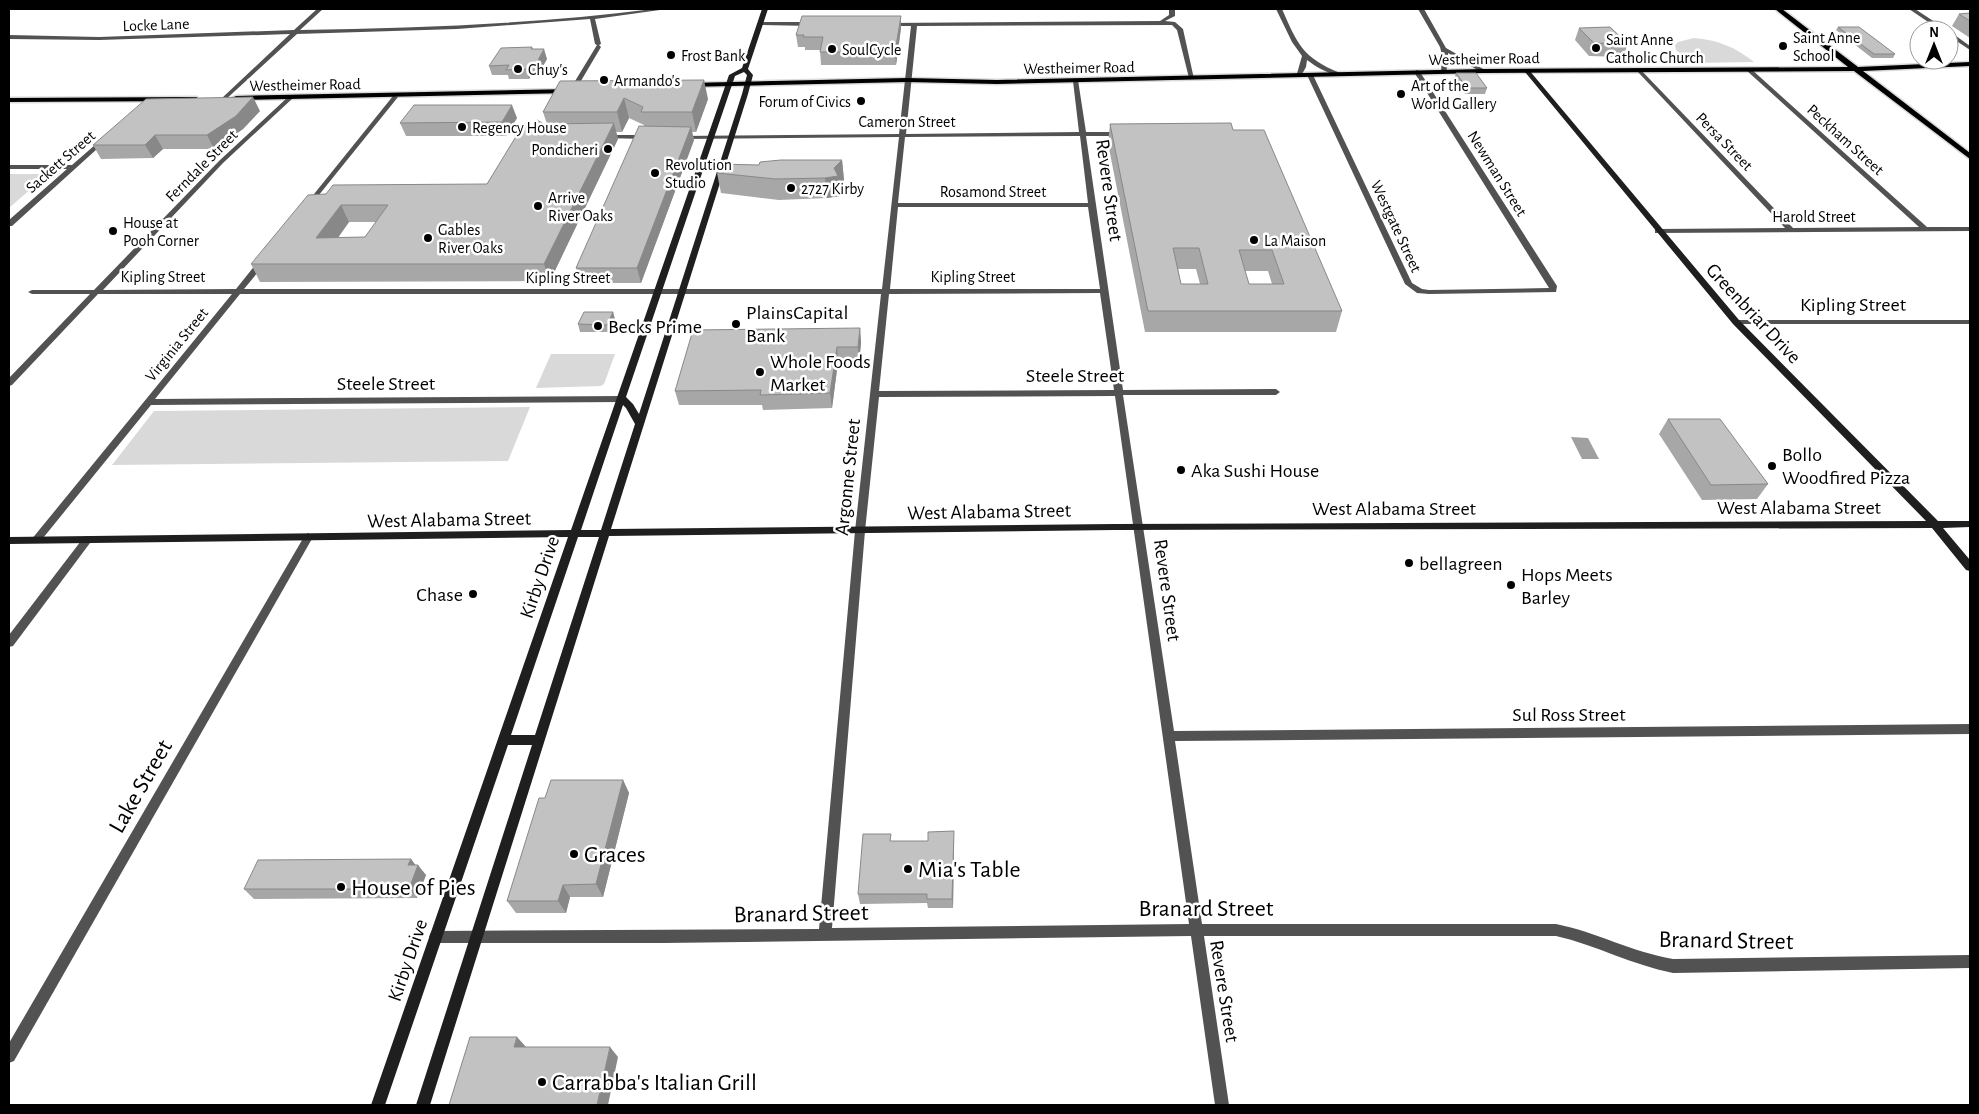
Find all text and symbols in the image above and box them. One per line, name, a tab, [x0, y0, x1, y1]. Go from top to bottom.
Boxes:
street label: Locke Lane	[122, 16, 190, 34]
north arrow	[1909, 20, 1959, 70]
text: N	[1929, 26, 1939, 40]
place label: Saint Anne School	[1793, 30, 1860, 64]
place label: Saint Anne Catholic Church	[1606, 32, 1704, 66]
marker: Saint Anne School	[1777, 40, 1789, 52]
place label: SoulCycle	[842, 42, 901, 59]
marker: Saint Anne Catholic Church	[1590, 42, 1602, 54]
marker: SoulCycle	[826, 43, 838, 55]
place label: Frost Bank	[681, 48, 746, 64]
marker: Frost Bank	[665, 49, 677, 61]
street label: Westheimer Road	[1428, 50, 1540, 68]
street label: Westheimer Road	[1023, 59, 1135, 77]
place label: Chuy's	[528, 62, 568, 79]
marker: Chuy's	[512, 63, 524, 75]
place label: Armando's	[614, 73, 680, 89]
marker: Armando's	[598, 74, 610, 86]
street label: Westheimer Road	[249, 76, 361, 94]
place label: Art of the World Gallery	[1411, 78, 1497, 113]
marker: Art of the World Gallery	[1395, 88, 1407, 100]
place label: Forum of Civics	[758, 94, 851, 110]
marker: Forum of Civics	[855, 95, 867, 107]
street label: Peckham Street	[1804, 101, 1887, 178]
street label: Persa Street	[1693, 110, 1756, 174]
street label: Cameron Street	[858, 114, 956, 130]
place label: Regency House	[472, 120, 567, 137]
marker: Regency House	[456, 121, 468, 133]
street label: Ferndale Street	[163, 127, 241, 205]
street label: Sackett Street	[23, 128, 98, 196]
street label: Newman Street	[1465, 128, 1530, 219]
street label: Revere Street	[1092, 138, 1126, 243]
place label: Pondicheri	[531, 142, 598, 158]
marker: Pondicheri	[602, 143, 614, 155]
place label: Revolution Studio	[665, 157, 732, 191]
marker: Revolution Studio	[649, 167, 661, 179]
street label: Westgate Street	[1368, 178, 1424, 275]
place label: 2727 Kirby	[801, 181, 864, 198]
marker: 2727 Kirby	[785, 182, 797, 194]
street label: Rosamond Street	[940, 184, 1046, 200]
place label: Arrive River Oaks	[548, 190, 613, 224]
marker: Arrive River Oaks	[532, 200, 544, 212]
street label: Harold Street	[1772, 209, 1856, 225]
place label: House at Pooh Corner	[123, 215, 200, 249]
place label: Gables River Oaks	[438, 222, 503, 256]
marker: House at Pooh Corner	[107, 225, 119, 237]
marker: Gables River Oaks	[422, 232, 434, 244]
place label: La Maison	[1264, 233, 1326, 249]
marker: La Maison	[1248, 234, 1260, 246]
street label: Greenbriar Drive	[1702, 260, 1804, 368]
street label: Kipling Street	[121, 269, 205, 285]
street label: Kipling Street	[931, 269, 1015, 285]
street label: Kipling Street	[526, 270, 610, 286]
street label: Kipling Street	[1800, 295, 1907, 315]
place label: PlainsCapital Bank	[746, 303, 848, 346]
street label: Virginia Street	[142, 305, 211, 384]
place label: Becks Prime	[608, 317, 702, 337]
marker: PlainsCapital Bank	[730, 318, 742, 330]
marker: Becks Prime	[592, 320, 604, 332]
place label: Whole Foods Market	[770, 352, 871, 395]
marker: Whole Foods Market	[754, 366, 766, 378]
street label: Steele Street	[1026, 366, 1125, 386]
street label: Steele Street	[337, 374, 436, 394]
street label: Argonne Street	[832, 417, 864, 536]
place label: Bollo Woodfired Pizza	[1782, 445, 1910, 488]
marker: Bollo Woodfired Pizza	[1766, 460, 1778, 472]
place label: Aka Sushi House	[1191, 461, 1319, 481]
marker: Aka Sushi House	[1175, 464, 1187, 476]
street label: West Alabama Street	[1717, 498, 1882, 518]
street label: West Alabama Street	[1312, 499, 1477, 519]
street label: West Alabama Street	[907, 501, 1072, 523]
street label: West Alabama Street	[367, 509, 532, 531]
street label: Kirby Drive	[517, 534, 563, 621]
street label: Revere Street	[1150, 538, 1184, 643]
place label: bellagreen	[1419, 554, 1503, 574]
marker: bellagreen	[1403, 557, 1415, 569]
place label: Hops Meets Barley	[1521, 565, 1613, 608]
marker: Hops Meets Barley	[1505, 579, 1517, 591]
place label: Chase	[416, 585, 463, 605]
marker: Chase	[467, 588, 479, 600]
street label: Sul Ross Street	[1512, 705, 1626, 725]
street label: Lake Street	[105, 736, 177, 837]
place label: Graces	[584, 843, 646, 867]
marker: Graces	[568, 848, 580, 860]
place label: Mia's Table	[918, 858, 1021, 882]
marker: Mia's Table	[902, 863, 914, 875]
place label: House of Pies	[351, 876, 476, 900]
marker: House of Pies	[335, 881, 347, 893]
street label: Branard Street	[1139, 897, 1274, 921]
street label: Branard Street	[733, 901, 869, 927]
street label: Kirby Drive	[385, 917, 431, 1004]
street label: Branard Street	[1658, 928, 1794, 954]
street label: Revere Street	[1206, 939, 1242, 1044]
place label: Carrabba's Italian Grill	[552, 1071, 757, 1095]
marker: Carrabba's Italian Grill	[536, 1076, 548, 1088]

